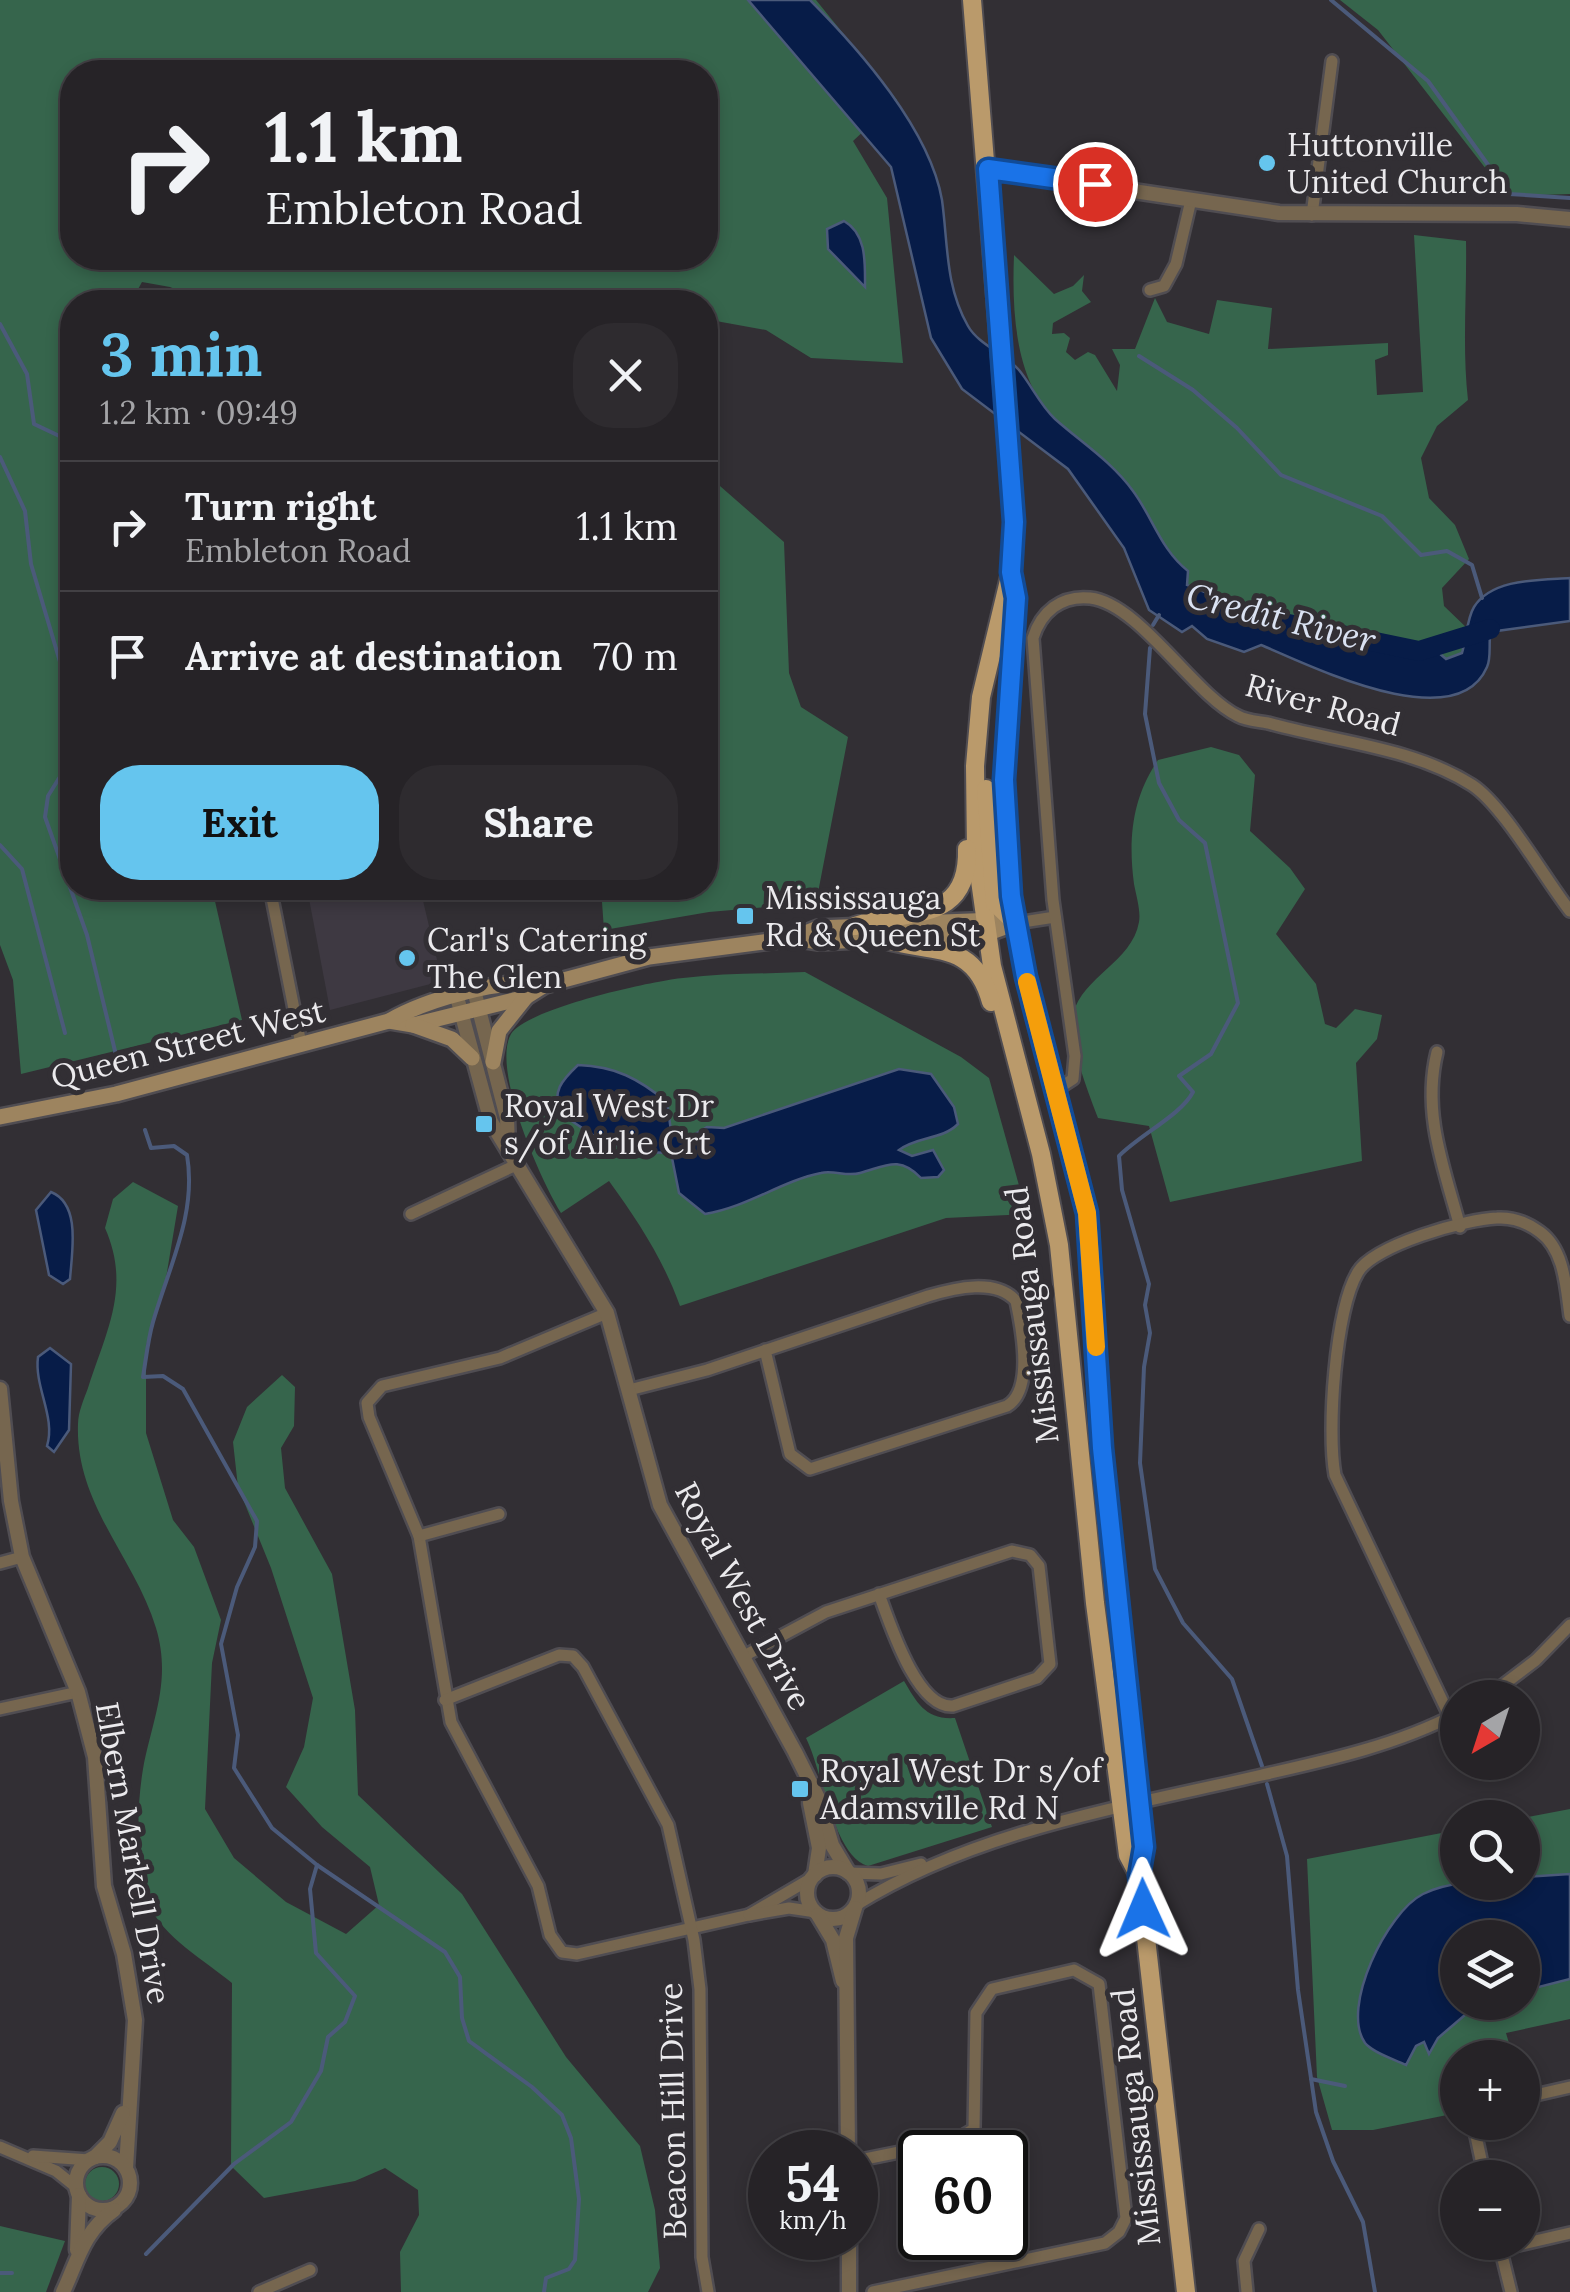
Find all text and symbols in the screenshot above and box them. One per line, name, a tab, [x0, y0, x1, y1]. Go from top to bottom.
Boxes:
text: 1.1 km	[265, 92, 463, 181]
icon: right	[100, 100, 230, 230]
place label: Huttonville United Church	[1287, 124, 1508, 202]
pin	[1053, 142, 1138, 227]
marker: Huttonville United Church	[1256, 152, 1278, 174]
icon: arrive	[1068, 157, 1123, 212]
text: Embleton Road	[265, 179, 583, 236]
text: 3 min	[100, 316, 262, 392]
button: close	[573, 323, 678, 428]
text: 1.2 km · 09:49	[100, 392, 298, 433]
text: Turn right	[185, 482, 376, 530]
icon: right	[100, 499, 155, 554]
text: 1.1 km	[577, 502, 678, 550]
text: Embleton Road	[185, 530, 411, 571]
water label: Credit River	[1182, 572, 1380, 663]
icon: arrive	[100, 629, 155, 684]
text: Arrive at destination	[185, 632, 562, 680]
text: 70 m	[593, 632, 678, 680]
street label: River Road	[1241, 664, 1405, 745]
button: Exit	[100, 765, 379, 880]
button: Share	[399, 765, 678, 880]
place label: Mississauga Rd & Queen St	[765, 877, 981, 955]
marker: Mississauga Rd & Queen St	[734, 905, 756, 927]
place label: Carl's Catering The Glen	[427, 919, 648, 997]
marker: Carl's Catering The Glen	[396, 947, 418, 969]
street label: Queen Street West	[46, 989, 330, 1097]
place label: Royal West Dr s/of Airlie Crt	[504, 1085, 714, 1163]
marker: Royal West Dr s/of Airlie Crt	[473, 1113, 495, 1135]
street label: Mississauga Road	[995, 1184, 1068, 1446]
street label: Royal West Drive	[666, 1475, 821, 1717]
north arrow	[1440, 1680, 1540, 1780]
map controls	[1440, 1680, 1540, 2260]
street label: Elbern Markell Drive	[87, 1699, 180, 2007]
place label: Royal West Dr s/of Adamsville Rd N	[819, 1750, 1104, 1828]
marker: Royal West Dr s/of Adamsville Rd N	[789, 1778, 811, 1800]
button: search	[1440, 1800, 1540, 1900]
position arrow	[1091, 1857, 1195, 1961]
button: layers	[1440, 1920, 1540, 2020]
street label: Beacon Hill Drive	[650, 1982, 695, 2240]
street label: Mississauga Road	[1102, 1986, 1169, 2248]
button: +	[1440, 2040, 1540, 2140]
speed limit sign: 60	[898, 2130, 1028, 2260]
text: 54	[786, 2151, 840, 2215]
button: −	[1440, 2160, 1540, 2260]
text: km/h	[779, 2204, 847, 2236]

